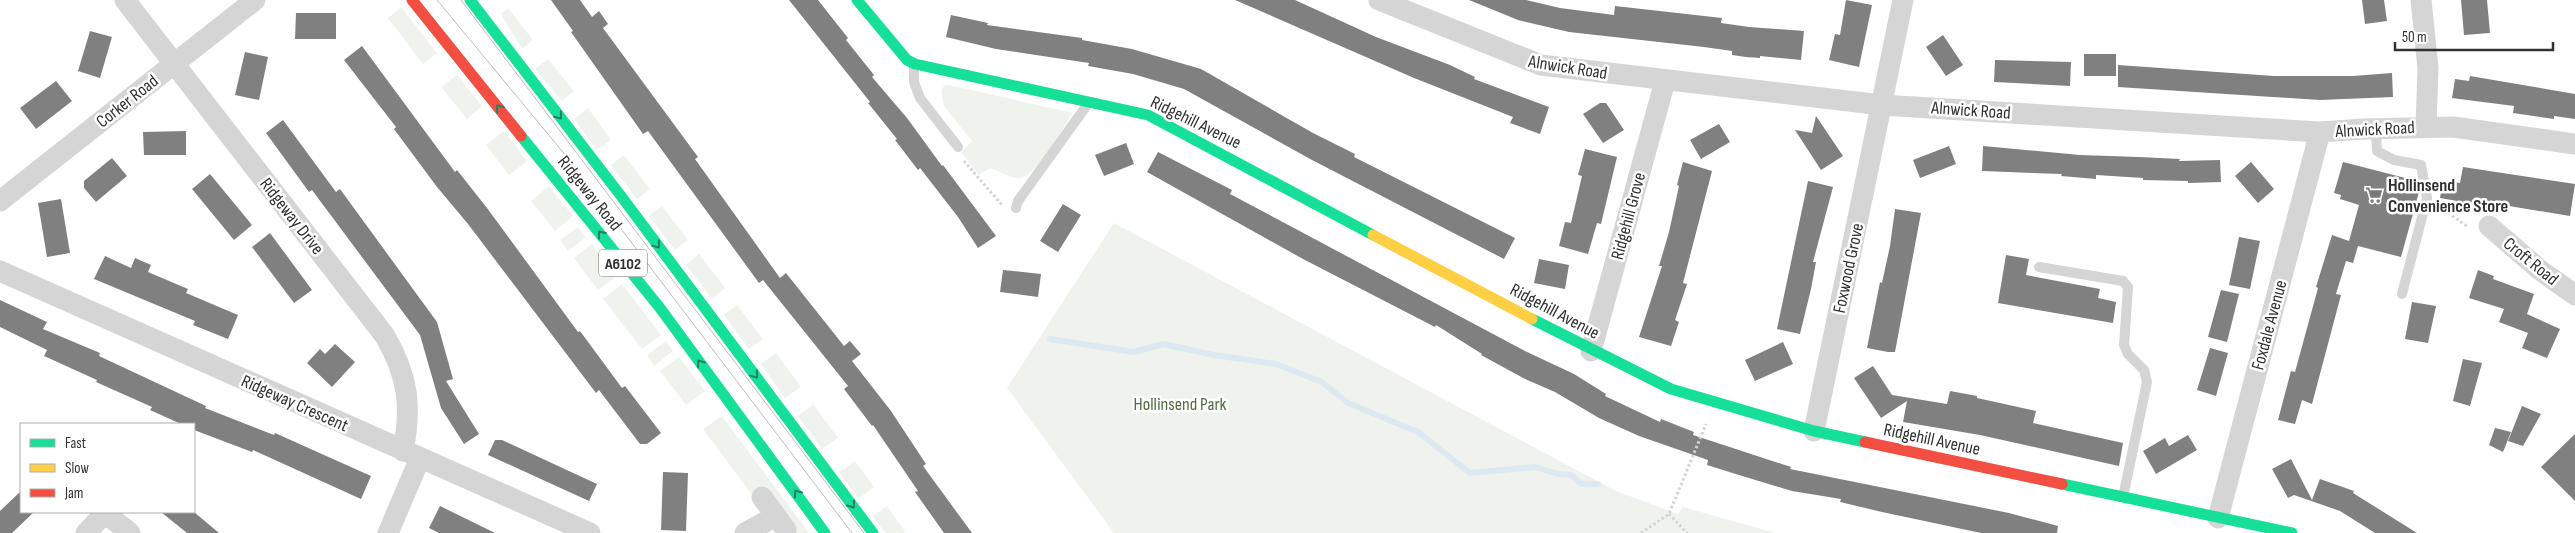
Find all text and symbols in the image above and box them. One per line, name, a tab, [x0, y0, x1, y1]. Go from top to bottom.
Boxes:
scale bar	[2395, 20, 2552, 52]
text: 50 m	[2402, 28, 2427, 47]
street label: Alnwick Road	[1526, 51, 1609, 84]
street label: Corker Road	[92, 71, 163, 132]
street label: Ridgehill Avenue	[1147, 92, 1244, 153]
street label: Alnwick Road	[1930, 97, 2011, 124]
one-way arrow	[495, 104, 504, 113]
one-way arrow	[553, 110, 561, 119]
street label: Alnwick Road	[2334, 117, 2415, 142]
street label: Ridgeway Road	[553, 152, 626, 235]
street label: Ridgehill Grove	[1607, 170, 1650, 262]
street label: Ridgeway Drive	[255, 174, 328, 259]
place label: Hollinsend Convenience Store	[2388, 175, 2508, 217]
supermarket icon: Hollinsend Convenience Store	[2364, 185, 2384, 205]
street label: Foxwood Grove	[1829, 221, 1868, 315]
one-way arrow	[598, 231, 606, 240]
street label: Croft Road	[2499, 233, 2562, 290]
one-way arrow	[652, 239, 660, 248]
road number: A6102	[599, 250, 647, 276]
street label: Foxdale Avenue	[2247, 278, 2292, 372]
street label: Ridgehill Avenue	[1507, 279, 1603, 344]
one-way arrow	[697, 359, 706, 369]
one-way arrow	[749, 369, 758, 379]
street label: Ridgeway Crescent	[238, 371, 352, 437]
park label: Hollinsend Park	[1134, 394, 1227, 415]
street label: Ridgehill Avenue	[1882, 419, 1982, 460]
legend	[20, 423, 195, 513]
text: Fast	[65, 434, 87, 453]
text: Slow	[65, 459, 89, 478]
text: Jam	[64, 484, 83, 503]
one-way arrow	[794, 490, 802, 499]
one-way arrow	[846, 499, 855, 509]

